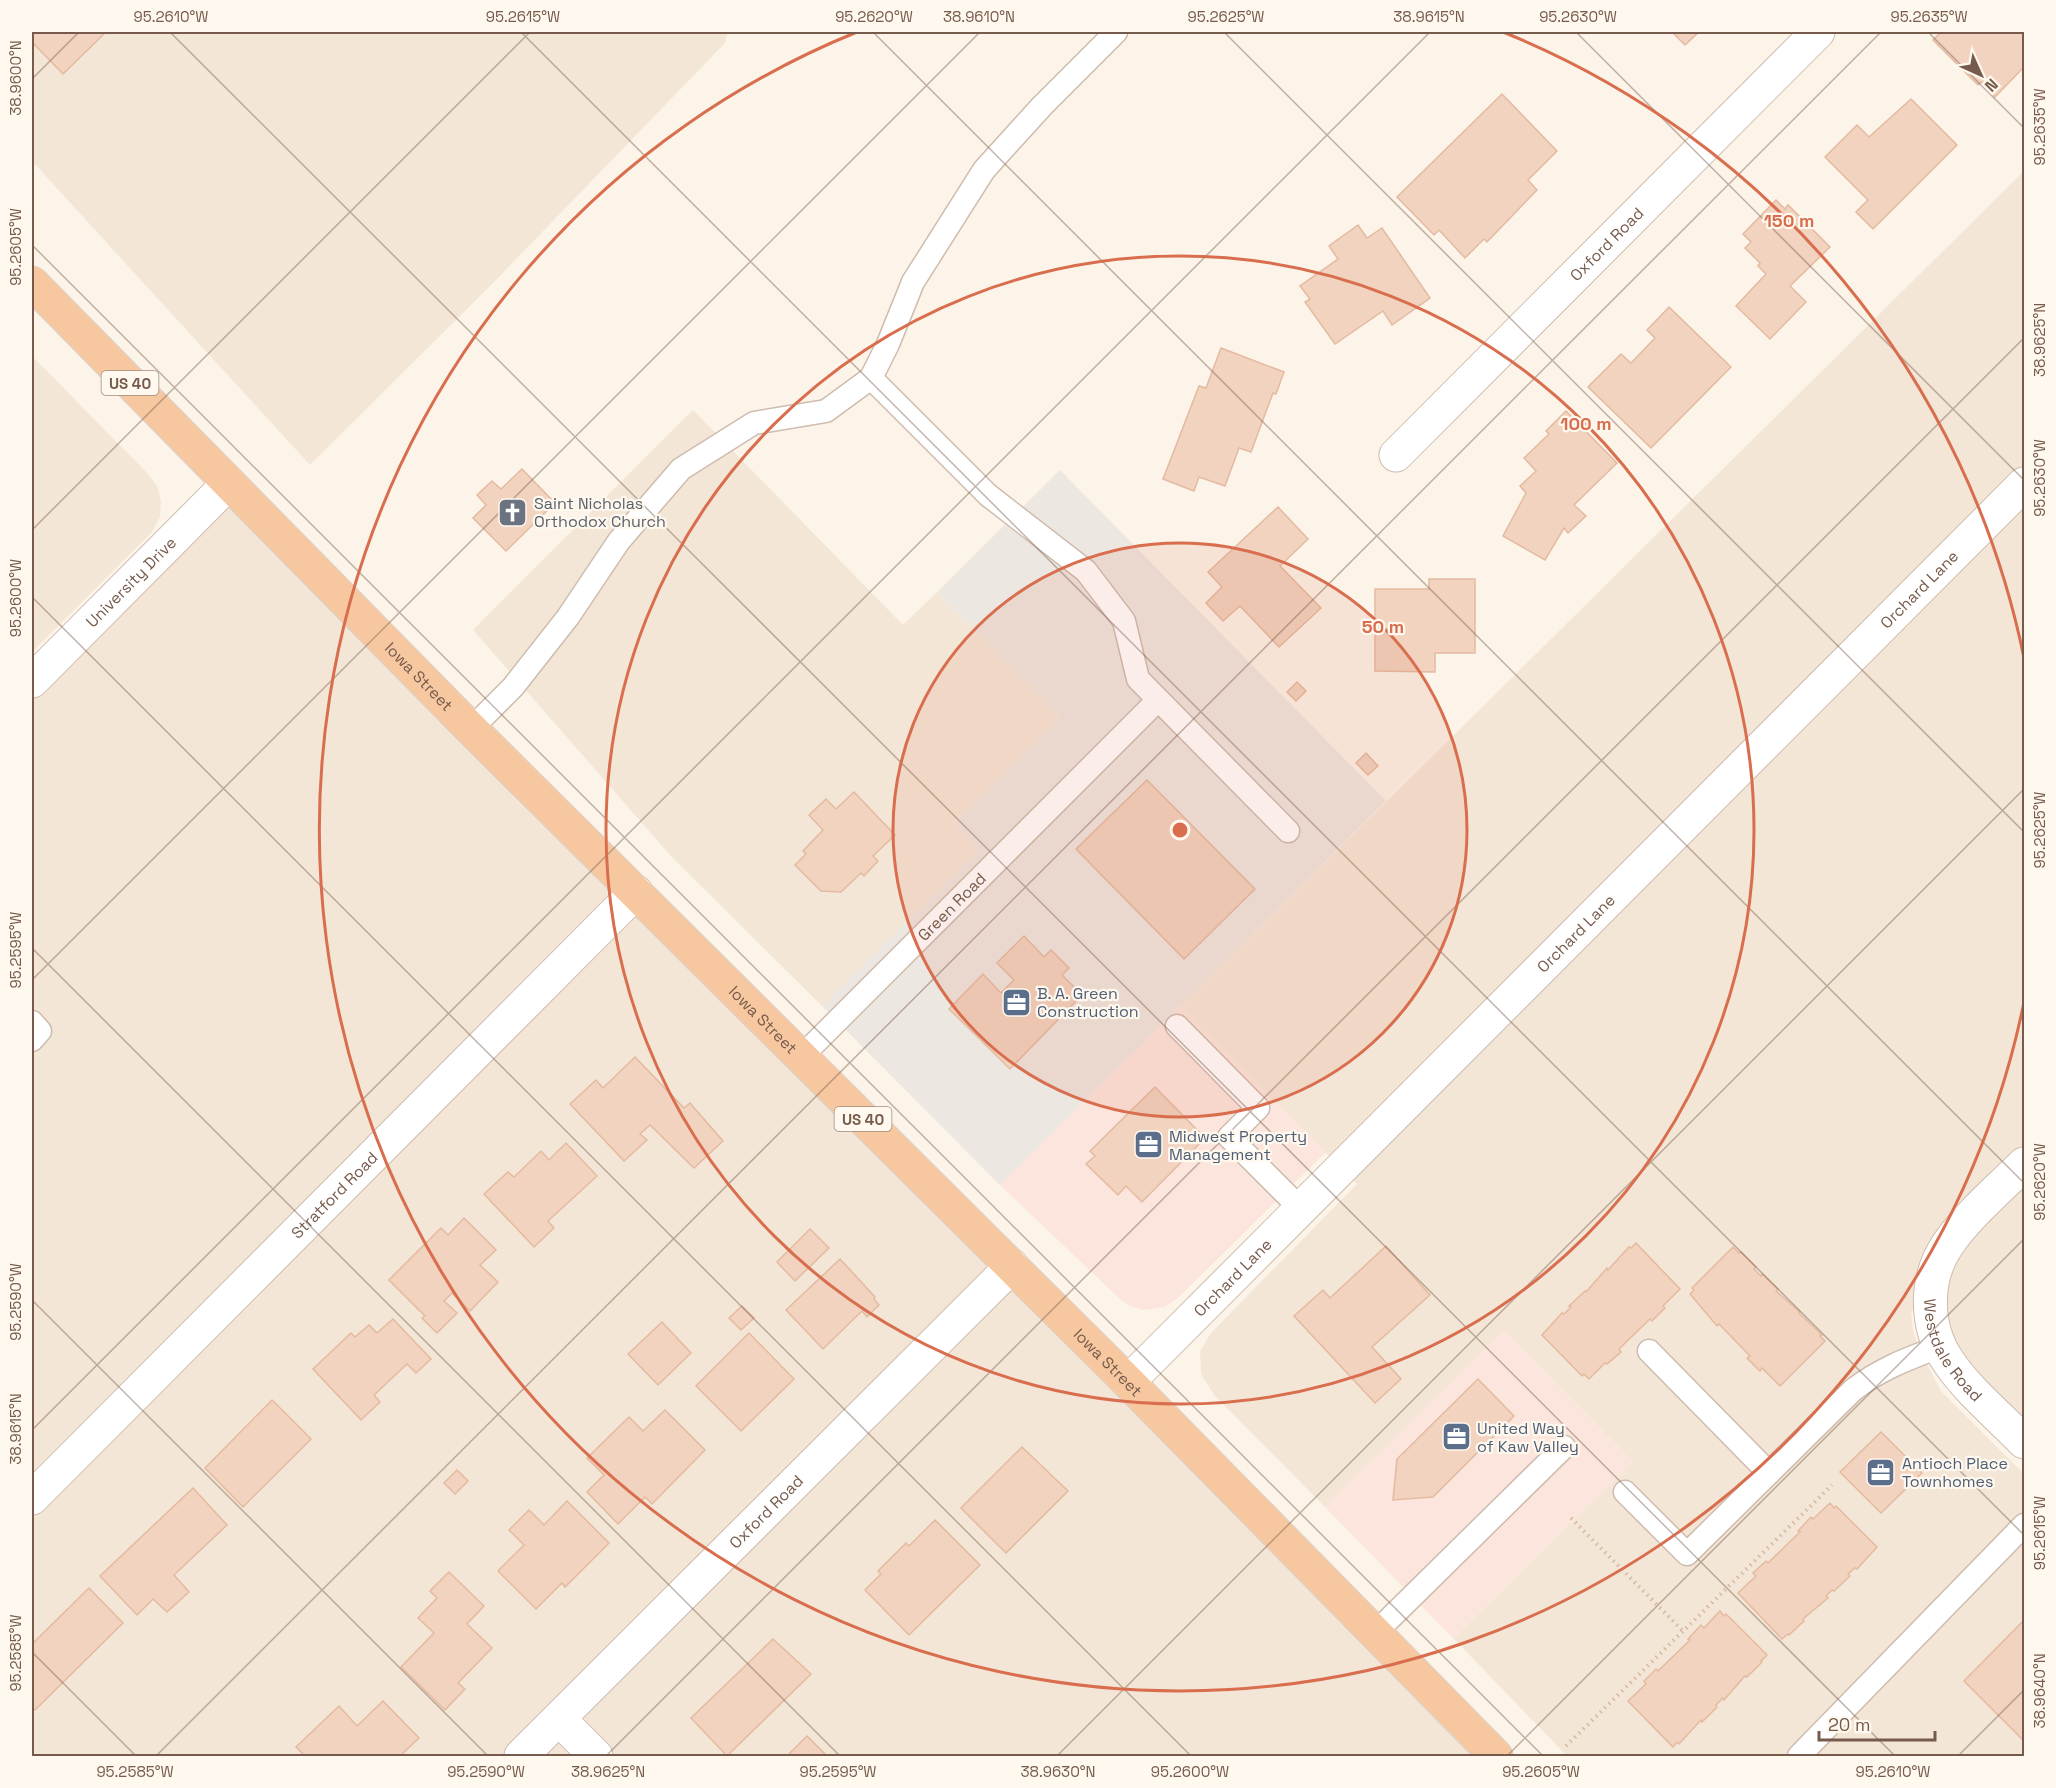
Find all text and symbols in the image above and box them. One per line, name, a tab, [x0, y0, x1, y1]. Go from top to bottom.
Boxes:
text: 95.2610°W	[134, 7, 208, 26]
text: 95.2615°W	[486, 7, 560, 26]
text: 95.2620°W	[835, 7, 913, 26]
text: 38.9610°N	[943, 7, 1015, 26]
text: 95.2625°W	[1188, 7, 1265, 26]
text: 38.9615°N	[1393, 7, 1465, 26]
text: 95.2630°W	[1539, 7, 1617, 26]
text: 95.2635°W	[1890, 7, 1968, 26]
text: 38.9600°N	[6, 40, 25, 116]
north arrow	[1951, 45, 2011, 105]
text: N	[1980, 74, 2002, 96]
text: 95.2635°W	[2030, 88, 2049, 166]
street label: Oxford Road	[1565, 203, 1648, 286]
text: 95.2605°W	[6, 208, 25, 286]
text: 150 m	[1764, 209, 1814, 232]
text: 38.9625°N	[2030, 303, 2049, 377]
road number: US 40	[102, 371, 158, 395]
text: 100 m	[1560, 412, 1612, 435]
text: 95.2630°W	[2030, 439, 2049, 517]
place label: Saint Nicholas Orthodox Church	[534, 493, 666, 532]
church icon: Saint Nicholas Orthodox Church	[497, 496, 529, 528]
street label: University Drive	[81, 532, 181, 632]
street label: Orchard Lane	[1875, 545, 1963, 633]
text: 95.2600°W	[6, 559, 25, 637]
text: 50 m	[1362, 615, 1404, 638]
street label: Iowa Street	[381, 637, 458, 715]
text: 95.2625°W	[2030, 792, 2049, 869]
centre of rings	[1170, 820, 1190, 840]
street label: Green Road	[913, 868, 990, 945]
street label: Orchard Lane	[1532, 889, 1619, 977]
text: 95.2595°W	[6, 912, 25, 989]
street label: Iowa Street	[725, 981, 802, 1058]
place label: B. A. Green Construction	[1037, 983, 1139, 1022]
office icon: B. A. Green Construction	[1000, 986, 1032, 1018]
road number: US 40	[834, 1107, 892, 1131]
place label: Midwest Property Management	[1169, 1126, 1307, 1165]
office icon: Midwest Property Management	[1132, 1129, 1164, 1161]
text: 95.2620°W	[2030, 1143, 2049, 1221]
street label: Stratford Road	[286, 1147, 382, 1243]
street label: Orchard Lane	[1189, 1234, 1276, 1321]
text: 95.2590°W	[6, 1263, 25, 1341]
street label: Westdale Road	[1920, 1298, 1987, 1406]
street label: Iowa Street	[1069, 1323, 1147, 1401]
text: 38.9615°N	[6, 1393, 25, 1465]
place label: United Way of Kaw Valley	[1477, 1418, 1579, 1457]
office icon: United Way of Kaw Valley	[1440, 1421, 1472, 1453]
place label: Antioch Place Townhomes	[1902, 1453, 2008, 1492]
office icon: Antioch Place Townhomes	[1865, 1456, 1897, 1488]
street label: Oxford Road	[724, 1470, 807, 1553]
text: 95.2615°W	[2030, 1496, 2049, 1570]
text: 95.2585°W	[6, 1614, 25, 1692]
text: 38.9640°N	[2030, 1653, 2049, 1729]
scale bar	[1819, 1704, 1934, 1742]
text: 20 m	[1828, 1713, 1871, 1736]
text: 95.2585°W	[96, 1762, 174, 1781]
text: 95.2590°W	[447, 1762, 525, 1781]
text: 38.9625°N	[571, 1762, 645, 1781]
text: 95.2595°W	[800, 1762, 877, 1781]
text: 38.9630°N	[1021, 1762, 1095, 1781]
text: 95.2600°W	[1151, 1762, 1229, 1781]
text: 95.2605°W	[1502, 1762, 1580, 1781]
text: 95.2610°W	[1856, 1762, 1930, 1781]

